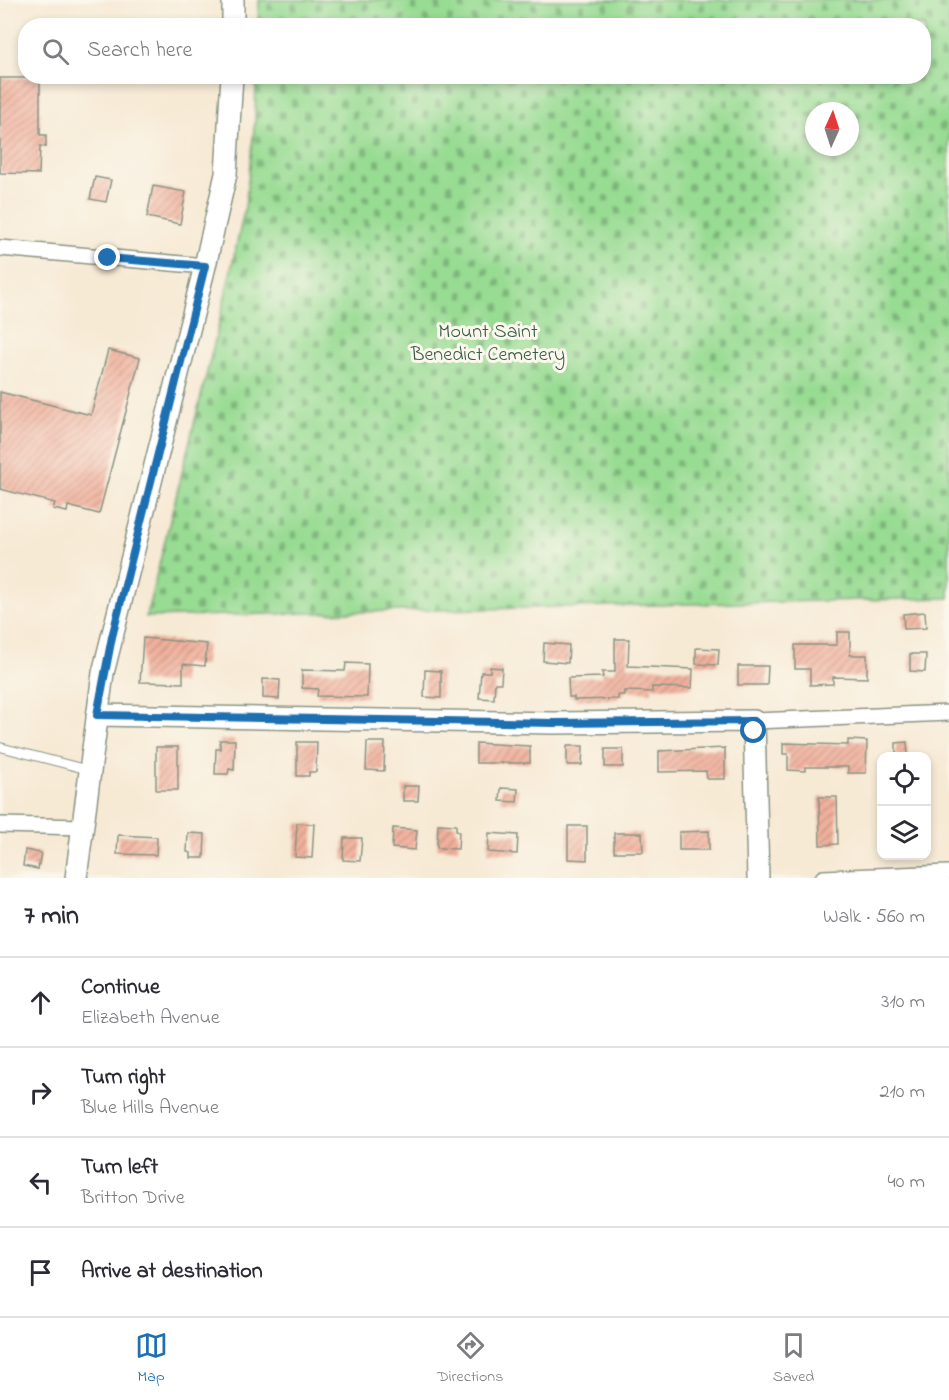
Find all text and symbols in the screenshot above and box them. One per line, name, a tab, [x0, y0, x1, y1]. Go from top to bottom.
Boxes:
search box	[18, 18, 931, 84]
icon: search	[39, 35, 72, 68]
text: Search here	[87, 35, 192, 67]
north arrow	[805, 102, 859, 156]
route end	[94, 244, 120, 270]
park label: Mount Saint Benedict Cemetery	[410, 318, 565, 370]
route start	[740, 717, 766, 743]
map controls	[877, 752, 931, 860]
button: locate	[877, 752, 931, 806]
button: layers	[877, 806, 931, 860]
text: 7 min	[24, 898, 79, 936]
text: Walk · 560 m	[823, 903, 925, 932]
text: Continue	[81, 972, 160, 1004]
icon: ahead	[24, 986, 57, 1019]
text: 310 m	[881, 988, 925, 1017]
text: Elizabeth Avenue	[81, 1004, 220, 1033]
text: Turn right	[81, 1062, 166, 1094]
icon: right	[24, 1076, 57, 1109]
text: 210 m	[880, 1078, 925, 1107]
text: Blue Hills Avenue	[81, 1094, 219, 1123]
text: Turn left	[81, 1152, 158, 1184]
icon: left	[24, 1166, 57, 1199]
text: 40 m	[888, 1168, 925, 1197]
text: Britton Drive	[81, 1184, 185, 1213]
icon: arrive	[24, 1256, 57, 1289]
text: Arrive at destination	[81, 1256, 263, 1288]
tab: Map	[135, 1329, 168, 1389]
tab: Directions	[437, 1329, 503, 1389]
tab: Saved	[773, 1329, 814, 1389]

